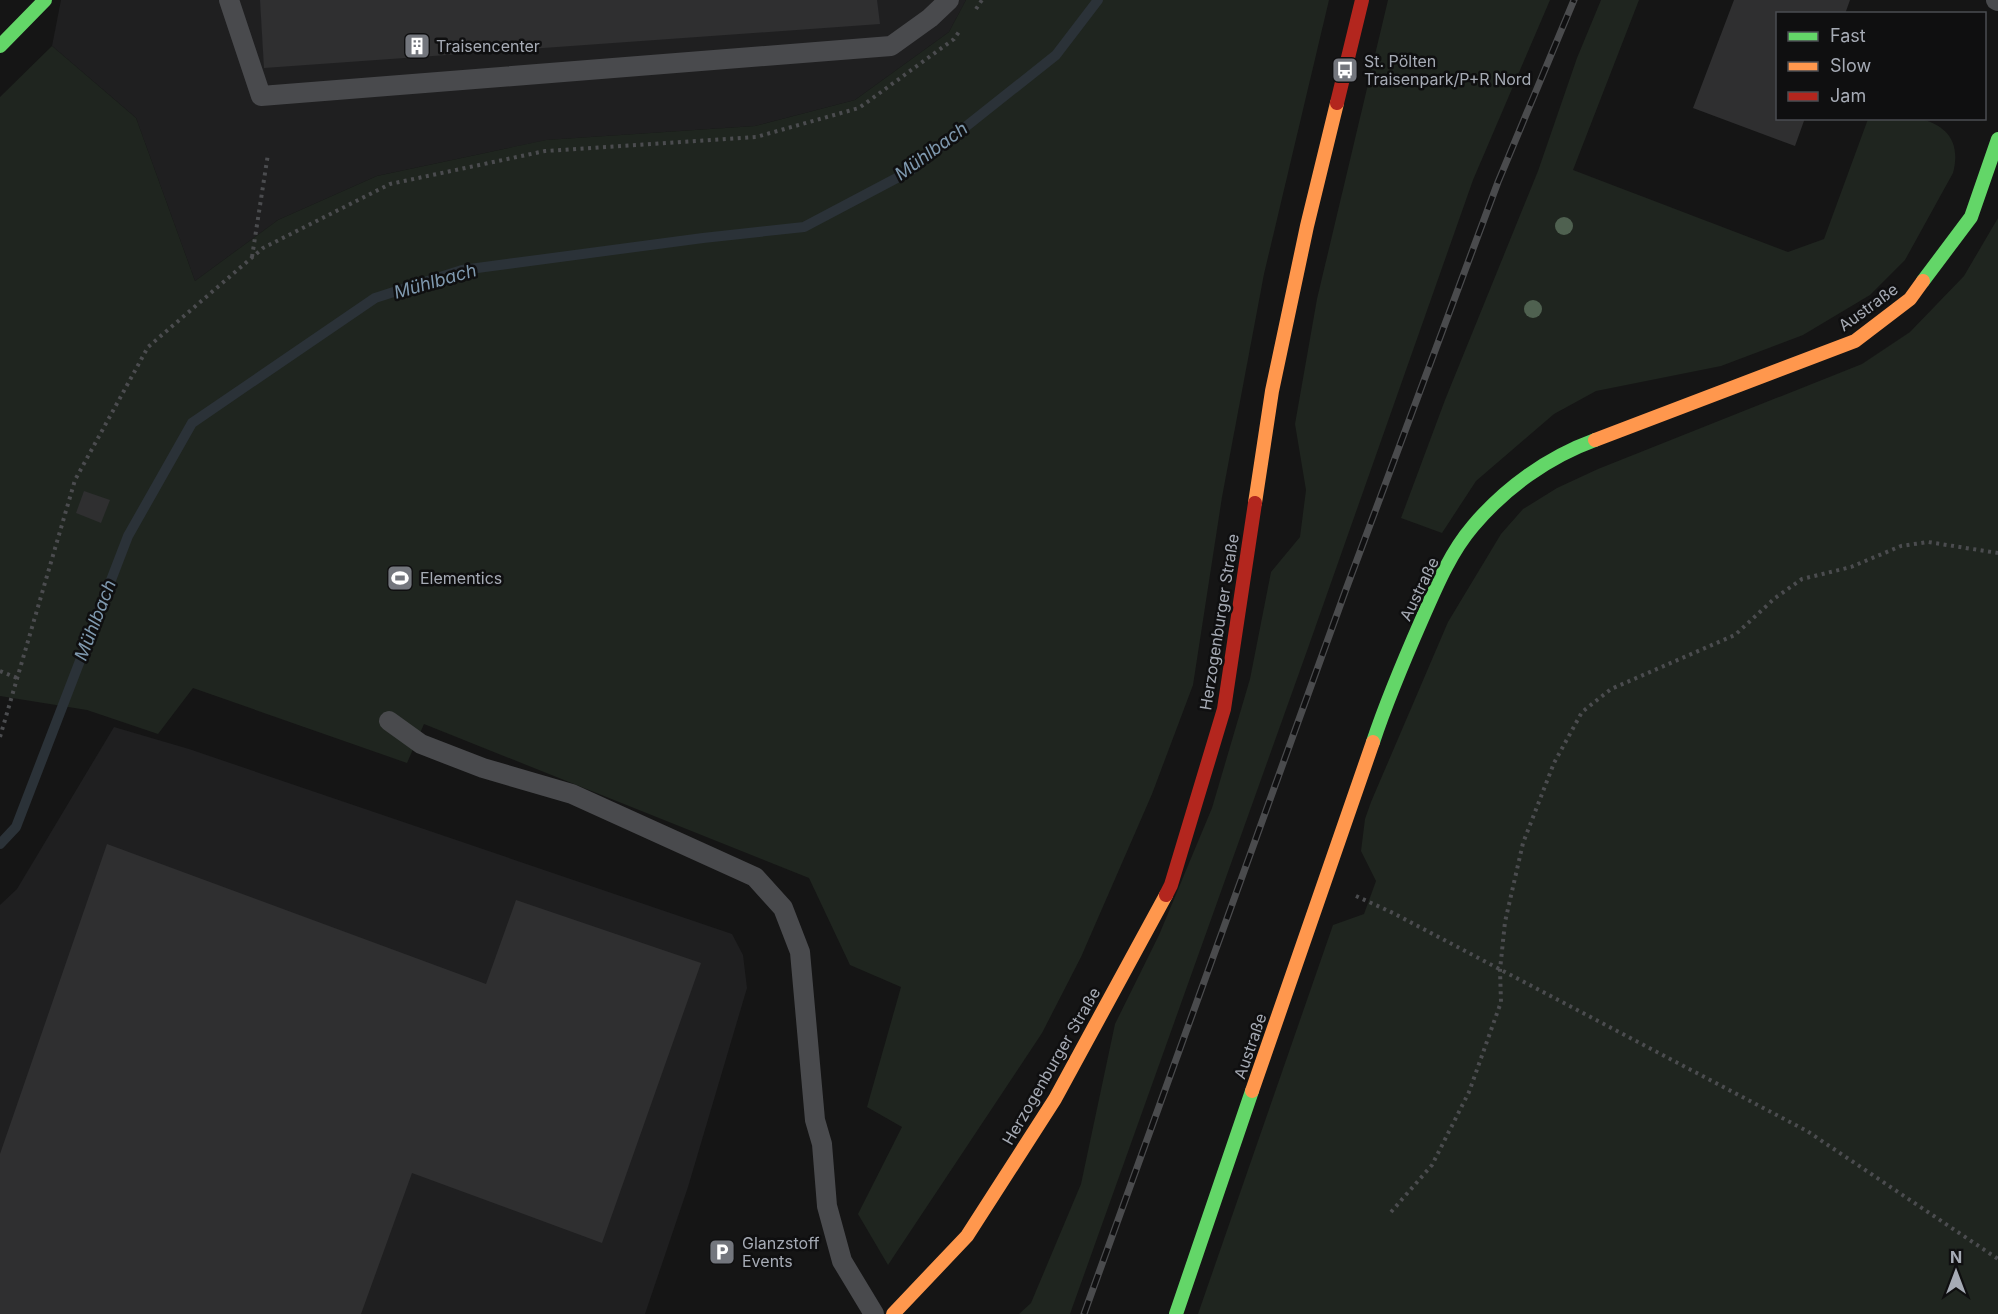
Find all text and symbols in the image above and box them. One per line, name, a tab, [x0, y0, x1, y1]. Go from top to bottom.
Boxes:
legend	[1776, 12, 1986, 120]
text: Fast	[1830, 25, 1866, 46]
building icon: Traisencenter	[402, 31, 432, 61]
place label: Traisencenter	[436, 36, 540, 56]
place label: St. Pölten Traisenpark/P+R Nord	[1364, 51, 1531, 89]
bus stop icon: St. Pölten Traisenpark/P+R Nord	[1330, 55, 1360, 85]
text: Slow	[1830, 55, 1871, 76]
text: Jam	[1830, 85, 1866, 106]
water label: Mühlbach	[890, 118, 972, 184]
water label: Mühlbach	[391, 259, 479, 303]
street label: Austraße	[1834, 279, 1902, 335]
street label: Herzogenburger Straße	[1195, 532, 1243, 712]
street label: Austraße	[1395, 554, 1443, 624]
sports icon: Elementics	[385, 563, 415, 593]
place label: Elementics	[420, 568, 502, 588]
water label: Mühlbach	[70, 577, 120, 663]
street label: Herzogenburger Straße	[998, 984, 1104, 1148]
street label: Austraße	[1229, 1010, 1271, 1082]
place label: Glanzstoff Events	[742, 1233, 820, 1271]
parking icon: Glanzstoff Events	[707, 1237, 737, 1267]
north arrow	[1926, 1242, 1986, 1302]
text: N	[1950, 1247, 1962, 1267]

